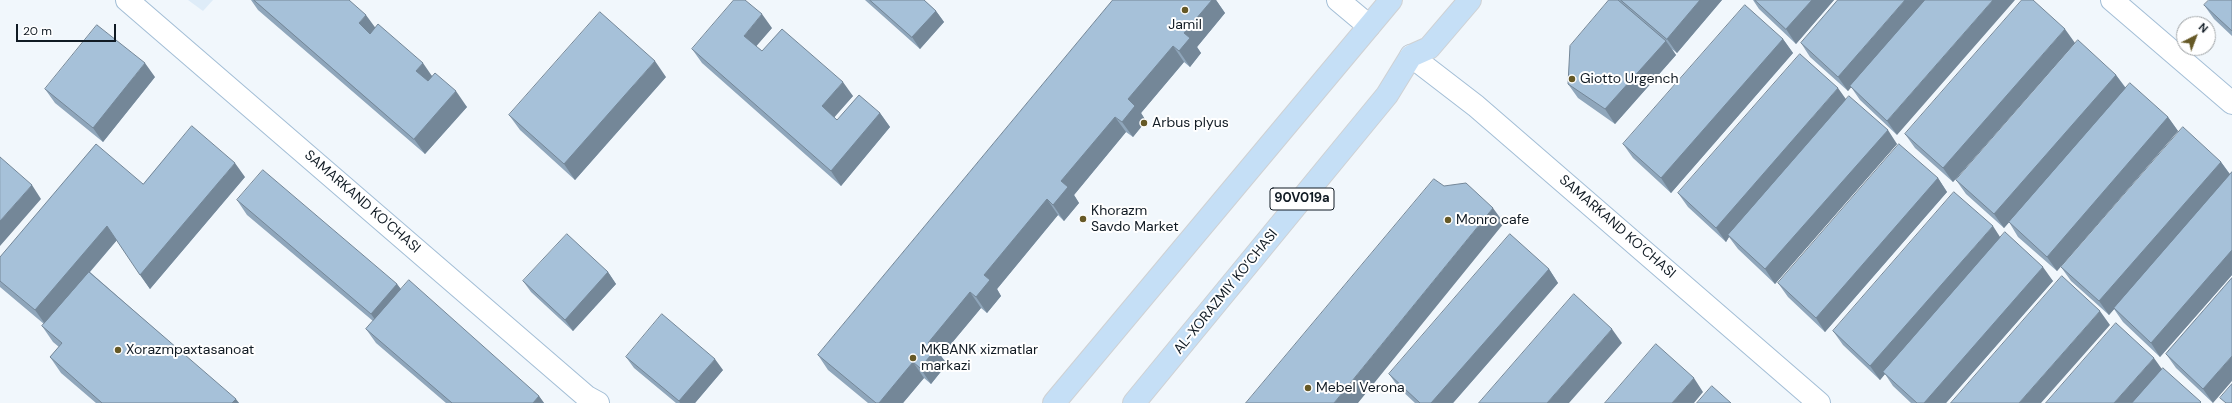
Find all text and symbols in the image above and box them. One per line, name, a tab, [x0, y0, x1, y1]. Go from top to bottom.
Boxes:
marker: Jamil	[1180, 5, 1190, 15]
scale bar	[18, 16, 118, 42]
north arrow	[2176, 16, 2216, 56]
place label: Jamil	[1168, 17, 1202, 33]
text: N	[2196, 20, 2211, 36]
text: 20 m	[23, 23, 52, 39]
place label: Giotto Urgench	[1580, 71, 1679, 87]
marker: Giotto Urgench	[1567, 74, 1577, 84]
place label: Arbus plyus	[1152, 115, 1229, 131]
marker: Arbus plyus	[1139, 118, 1149, 128]
street label: SAMARKAND KO'CHASI	[301, 147, 423, 257]
street label: SAMARKAND KO’CHASI	[1555, 172, 1679, 282]
road number: 90V019a	[1270, 188, 1334, 210]
place label: Khorazm Savdo Market	[1091, 203, 1179, 236]
place label: Monro cafe	[1456, 212, 1529, 228]
marker: Khorazm Savdo Market	[1078, 214, 1088, 224]
marker: Monro cafe	[1443, 215, 1453, 225]
street label: AL-XORAZMIY KO’CHASI	[1171, 226, 1281, 358]
place label: Xorazmpaxtasanoat	[126, 342, 254, 358]
place label: MKBANK xizmatlar markazi	[921, 342, 1038, 374]
marker: Xorazmpaxtasanoat	[113, 345, 123, 355]
marker: MKBANK xizmatlar markazi	[908, 353, 918, 363]
place label: Mebel Verona	[1316, 380, 1405, 396]
marker: Mebel Verona	[1303, 383, 1313, 393]

